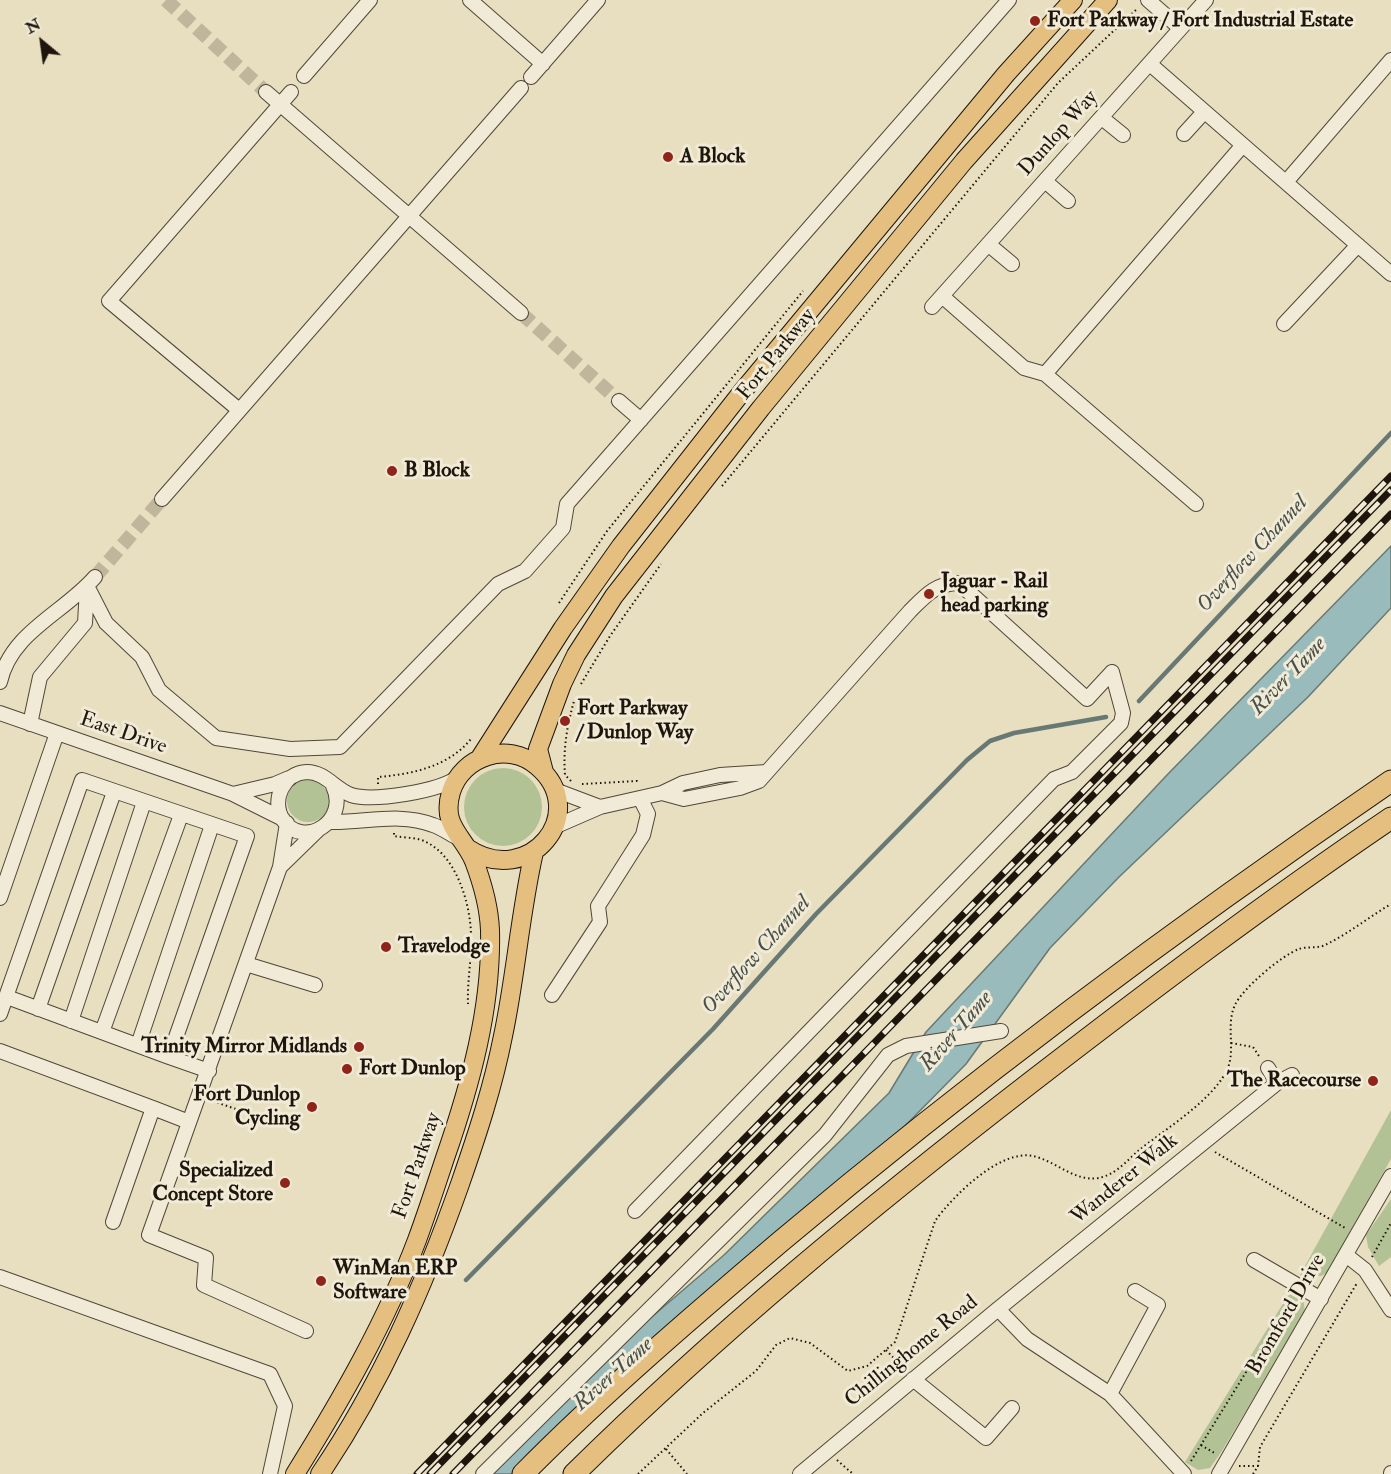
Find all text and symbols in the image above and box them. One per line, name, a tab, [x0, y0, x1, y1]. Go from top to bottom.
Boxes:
place label: Fort Parkway / Fort Industrial Estate	[1047, 8, 1353, 34]
north arrow	[12, 12, 72, 72]
text: N	[22, 14, 44, 38]
marker: Fort Parkway / Fort Industrial Estate	[1028, 14, 1042, 28]
street label: Dunlop Way	[1014, 86, 1104, 182]
place label: A Block	[680, 144, 745, 170]
marker: A Block	[661, 150, 675, 164]
street label: Fort Parkway	[732, 304, 822, 406]
place label: B Block	[404, 458, 470, 484]
marker: B Block	[385, 464, 399, 478]
water label: Overflow Channel	[1192, 491, 1314, 619]
place label: Jaguar - Rail head parking	[941, 569, 1048, 619]
marker: Jaguar - Rail head parking	[922, 587, 936, 601]
water label: River Tame	[1246, 633, 1332, 721]
place label: Fort Parkway / Dunlop Way	[577, 696, 693, 746]
street label: East Drive	[76, 707, 170, 761]
marker: Fort Parkway / Dunlop Way	[558, 714, 572, 728]
water label: Overflow Channel	[697, 891, 817, 1021]
place label: Travelodge	[398, 934, 490, 960]
marker: Travelodge	[379, 940, 393, 954]
water label: River Tame	[915, 986, 999, 1078]
place label: Trinity Mirror Midlands	[141, 1034, 347, 1060]
marker: Trinity Mirror Midlands	[352, 1040, 366, 1054]
place label: Fort Dunlop	[359, 1056, 466, 1082]
marker: Fort Dunlop	[340, 1062, 354, 1076]
place label: The Racecourse	[1227, 1068, 1361, 1094]
marker: The Racecourse	[1366, 1074, 1380, 1088]
place label: Fort Dunlop Cycling	[193, 1082, 300, 1132]
marker: Fort Dunlop Cycling	[305, 1100, 319, 1114]
street label: Fort Parkway	[388, 1110, 448, 1222]
street label: Wanderer Walk	[1066, 1129, 1184, 1231]
place label: Specialized Concept Store	[153, 1158, 273, 1208]
marker: Specialized Concept Store	[278, 1176, 292, 1190]
street label: Bromford Drive	[1242, 1250, 1332, 1380]
place label: WinMan ERP Software	[333, 1256, 457, 1306]
marker: WinMan ERP Software	[314, 1274, 328, 1288]
street label: Chillinghome Road	[840, 1291, 984, 1413]
water label: River Tame	[569, 1332, 659, 1418]

